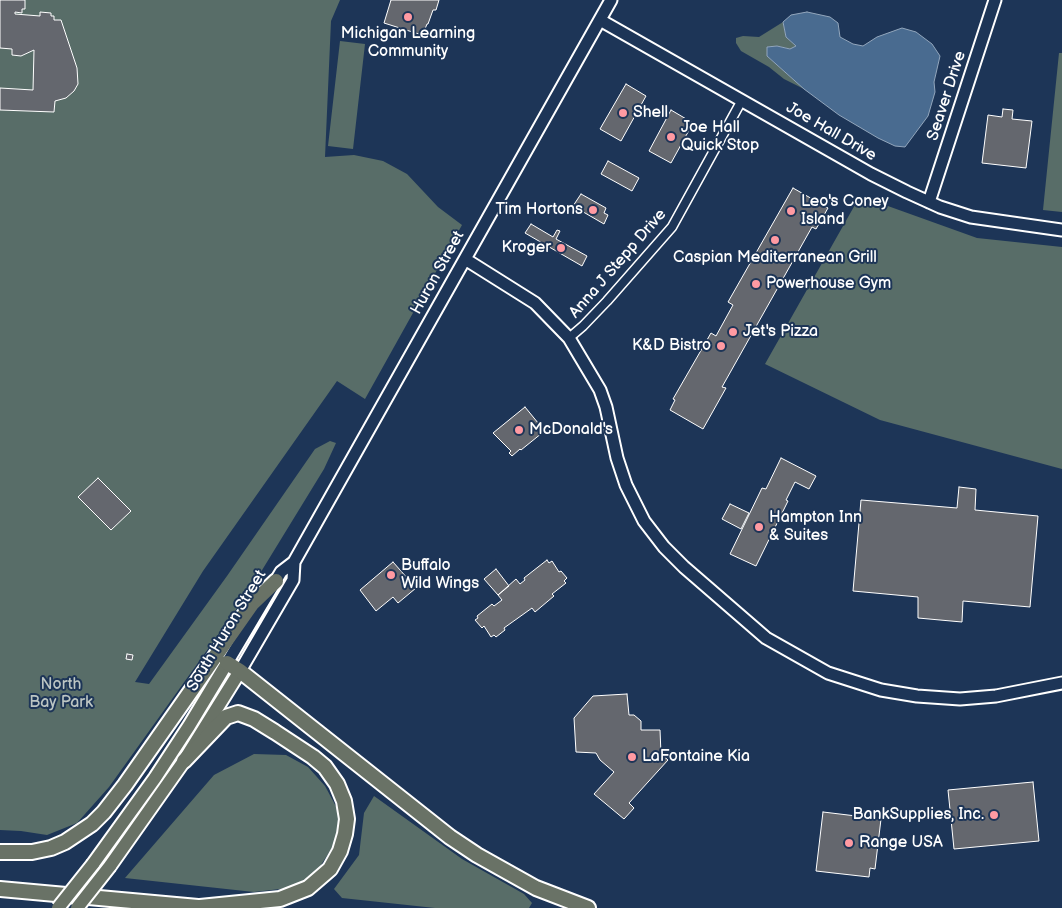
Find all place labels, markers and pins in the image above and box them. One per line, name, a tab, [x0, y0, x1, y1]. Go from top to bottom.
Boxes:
marker: Michigan Learning Community	[402, 11, 414, 23]
place label: Michigan Learning Community	[341, 24, 475, 62]
place label: Shell	[633, 103, 668, 123]
marker: Shell	[617, 107, 629, 119]
place label: Joe Hall Quick Stop	[681, 118, 759, 156]
marker: Joe Hall Quick Stop	[665, 131, 677, 143]
place label: Leo's Coney Island	[801, 192, 889, 230]
place label: Tim Hortons	[496, 200, 583, 220]
marker: Tim Hortons	[587, 204, 599, 216]
marker: Leo's Coney Island	[785, 205, 797, 217]
marker: Caspian Mediterranean Grill	[769, 234, 781, 246]
place label: Kroger	[502, 238, 551, 258]
marker: Kroger	[555, 242, 567, 254]
place label: Caspian Mediterranean Grill	[673, 248, 877, 268]
place label: Powerhouse Gym	[766, 274, 891, 294]
marker: Powerhouse Gym	[750, 278, 762, 290]
place label: Jet's Pizza	[743, 322, 818, 342]
marker: Jet's Pizza	[727, 326, 739, 338]
place label: K&D Bistro	[632, 336, 711, 356]
marker: K&D Bistro	[715, 340, 727, 352]
place label: McDonald's	[529, 420, 613, 440]
marker: McDonald's	[513, 424, 525, 436]
place label: Hampton Inn & Suites	[769, 508, 862, 546]
marker: Hampton Inn & Suites	[753, 521, 765, 533]
place label: Buffalo Wild Wings	[401, 556, 479, 594]
marker: Buffalo Wild Wings	[385, 569, 397, 581]
place label: LaFontaine Kia	[642, 747, 750, 767]
marker: LaFontaine Kia	[626, 751, 638, 763]
place label: BankSupplies, Inc.	[853, 805, 984, 825]
marker: BankSupplies, Inc.	[988, 809, 1000, 821]
place label: Range USA	[859, 833, 943, 853]
marker: Range USA	[843, 837, 855, 849]

